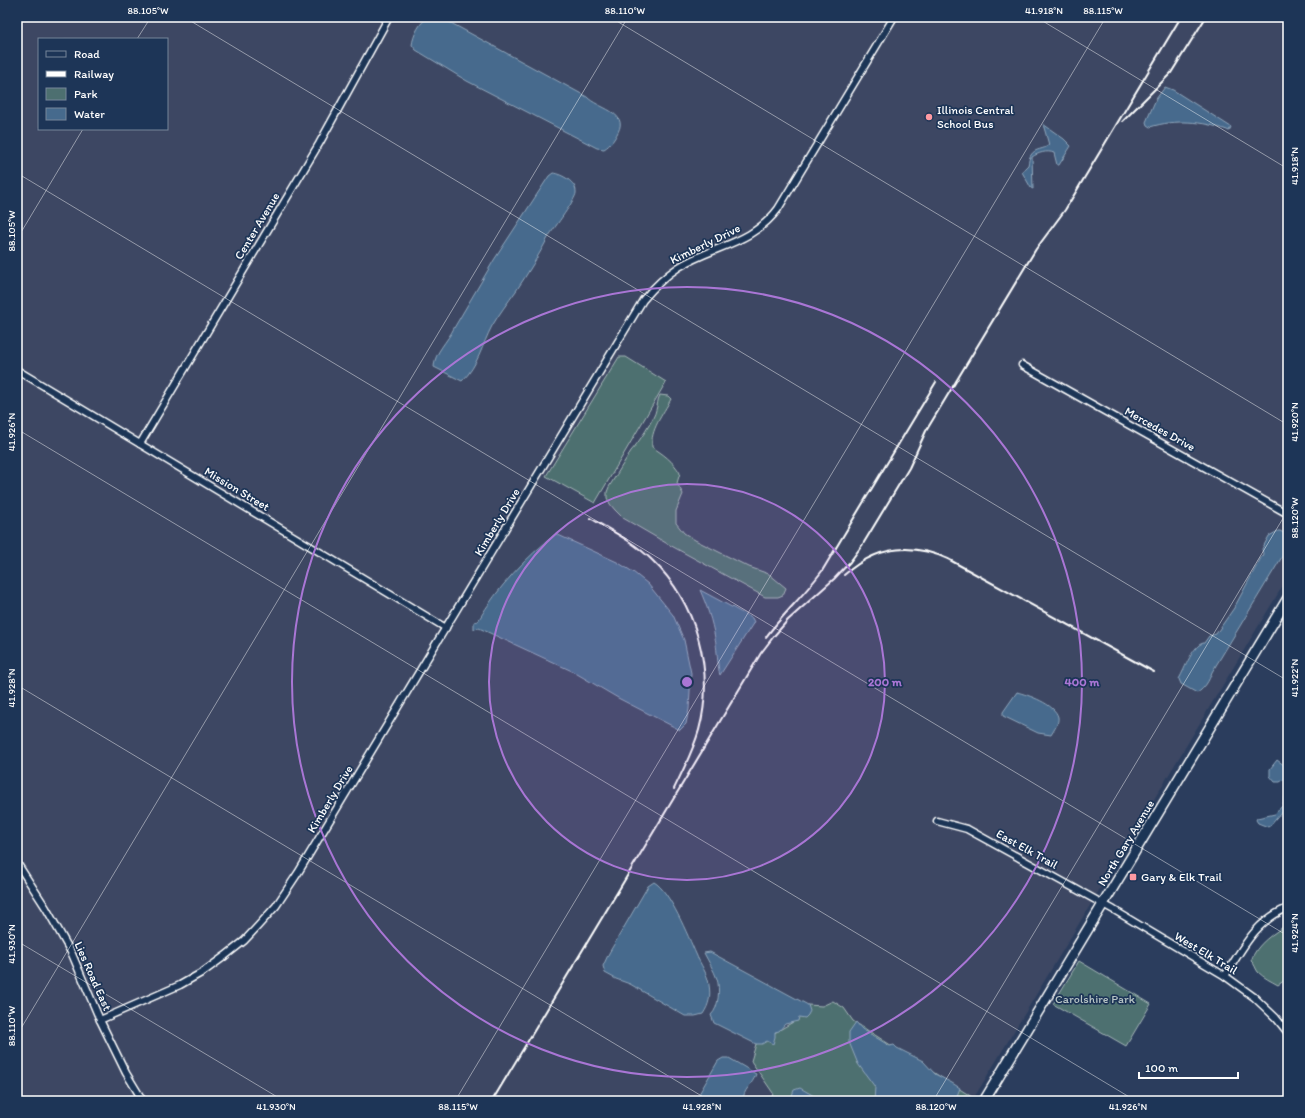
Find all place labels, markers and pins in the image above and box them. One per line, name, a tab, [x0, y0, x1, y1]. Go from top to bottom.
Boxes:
place label: Illinois Central School Bus	[937, 103, 1014, 131]
marker: Illinois Central School Bus	[924, 112, 934, 122]
centre of rings	[680, 675, 694, 689]
place label: Gary & Elk Trail	[1141, 870, 1223, 884]
marker: Gary & Elk Trail	[1128, 872, 1138, 882]

